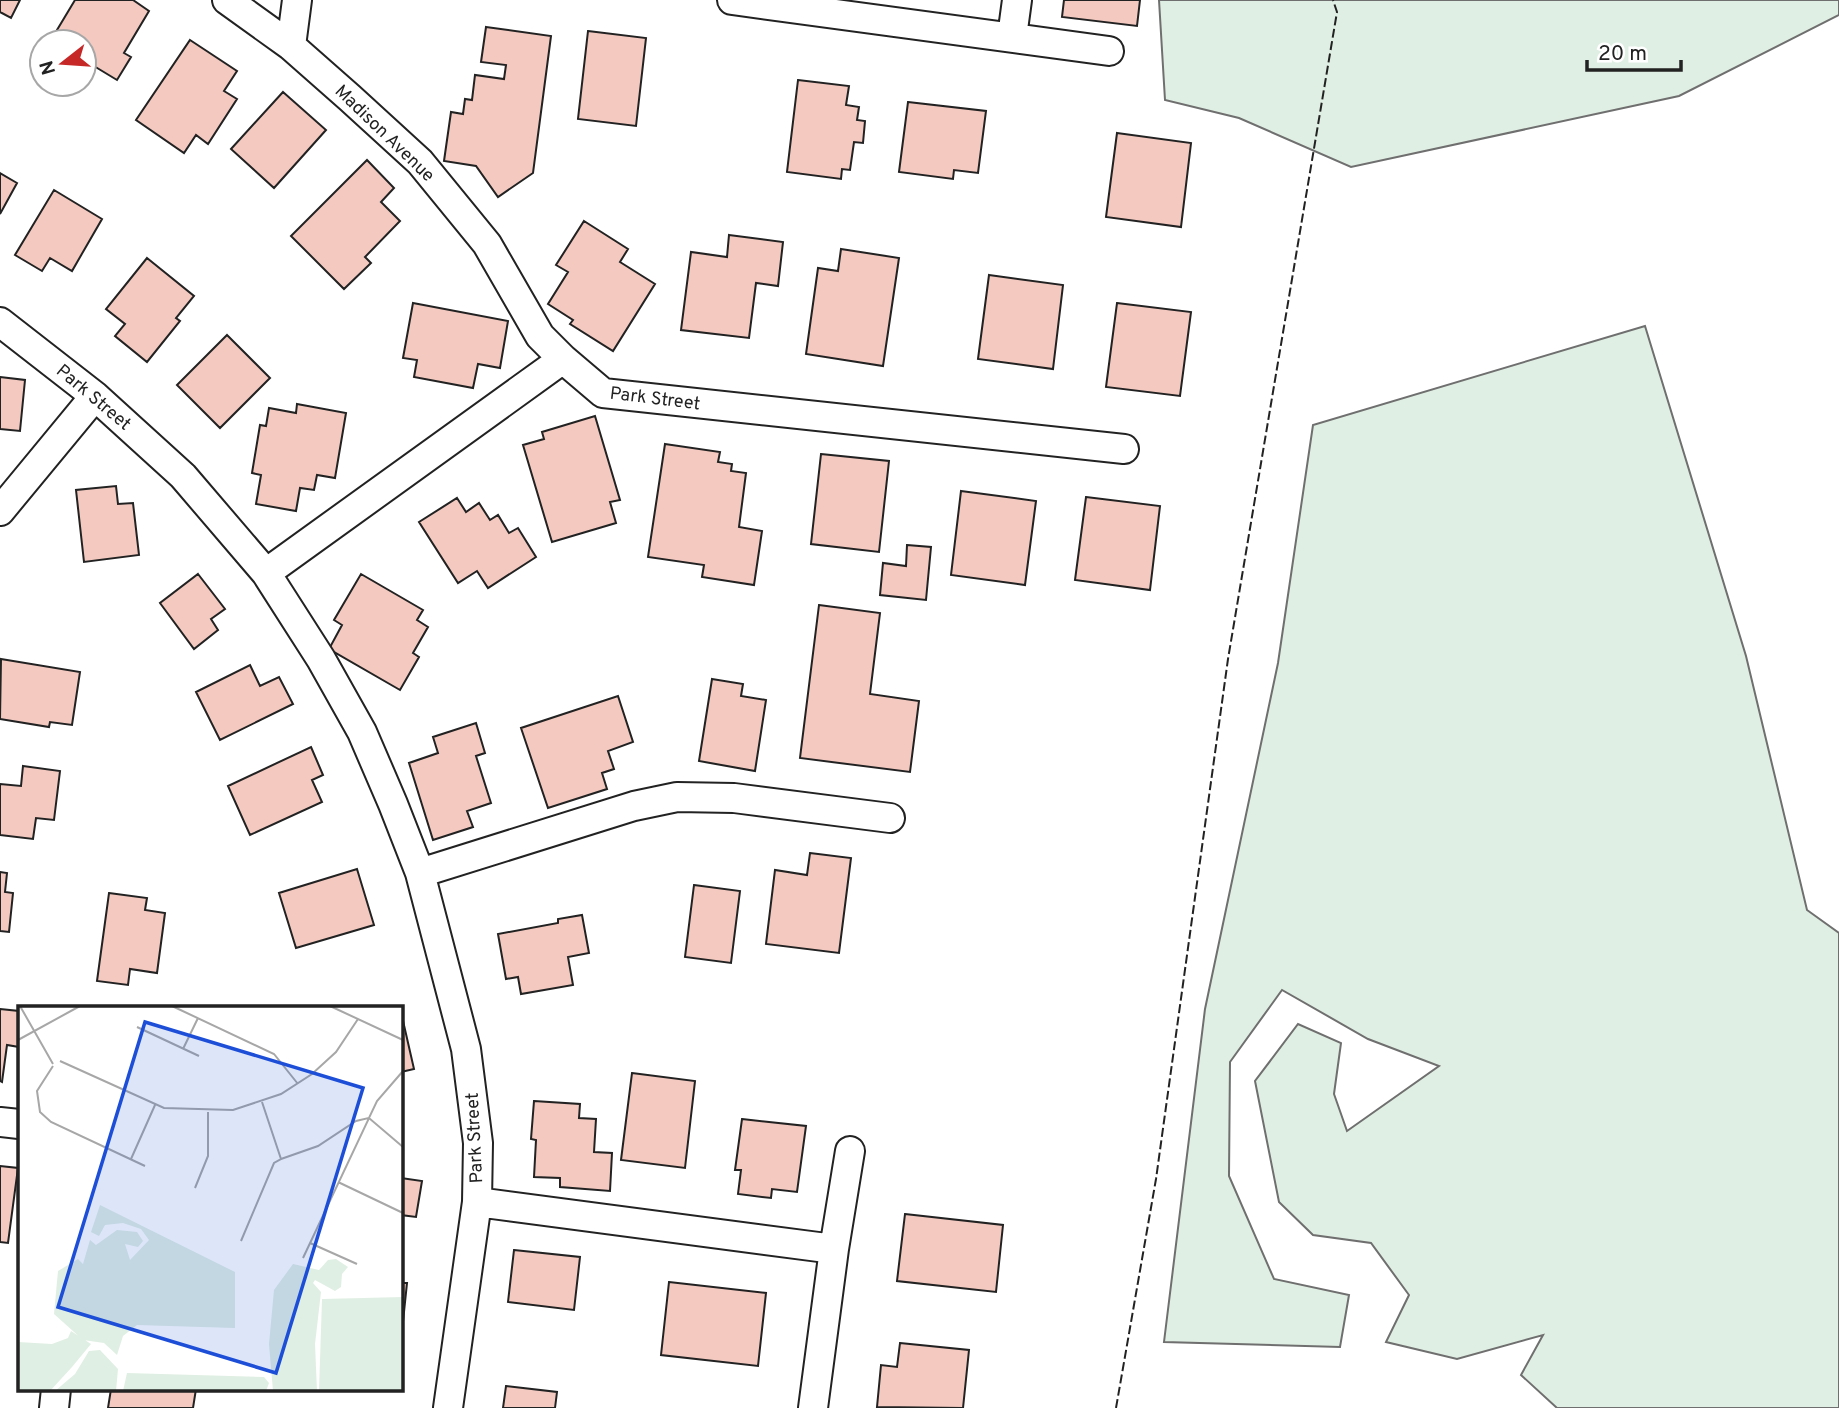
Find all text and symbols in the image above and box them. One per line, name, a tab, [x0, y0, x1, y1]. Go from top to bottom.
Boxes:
north arrow	[28, 28, 98, 98]
scale bar	[1587, 28, 1682, 72]
text: 20 m	[1598, 41, 1647, 68]
text: N	[35, 57, 62, 77]
street label: Madison Avenue	[329, 81, 439, 188]
street label: Park Street	[51, 360, 135, 436]
street label: Park Street	[608, 383, 701, 416]
inset map	[18, 1006, 402, 1390]
street label: Park Street	[462, 1092, 489, 1184]

